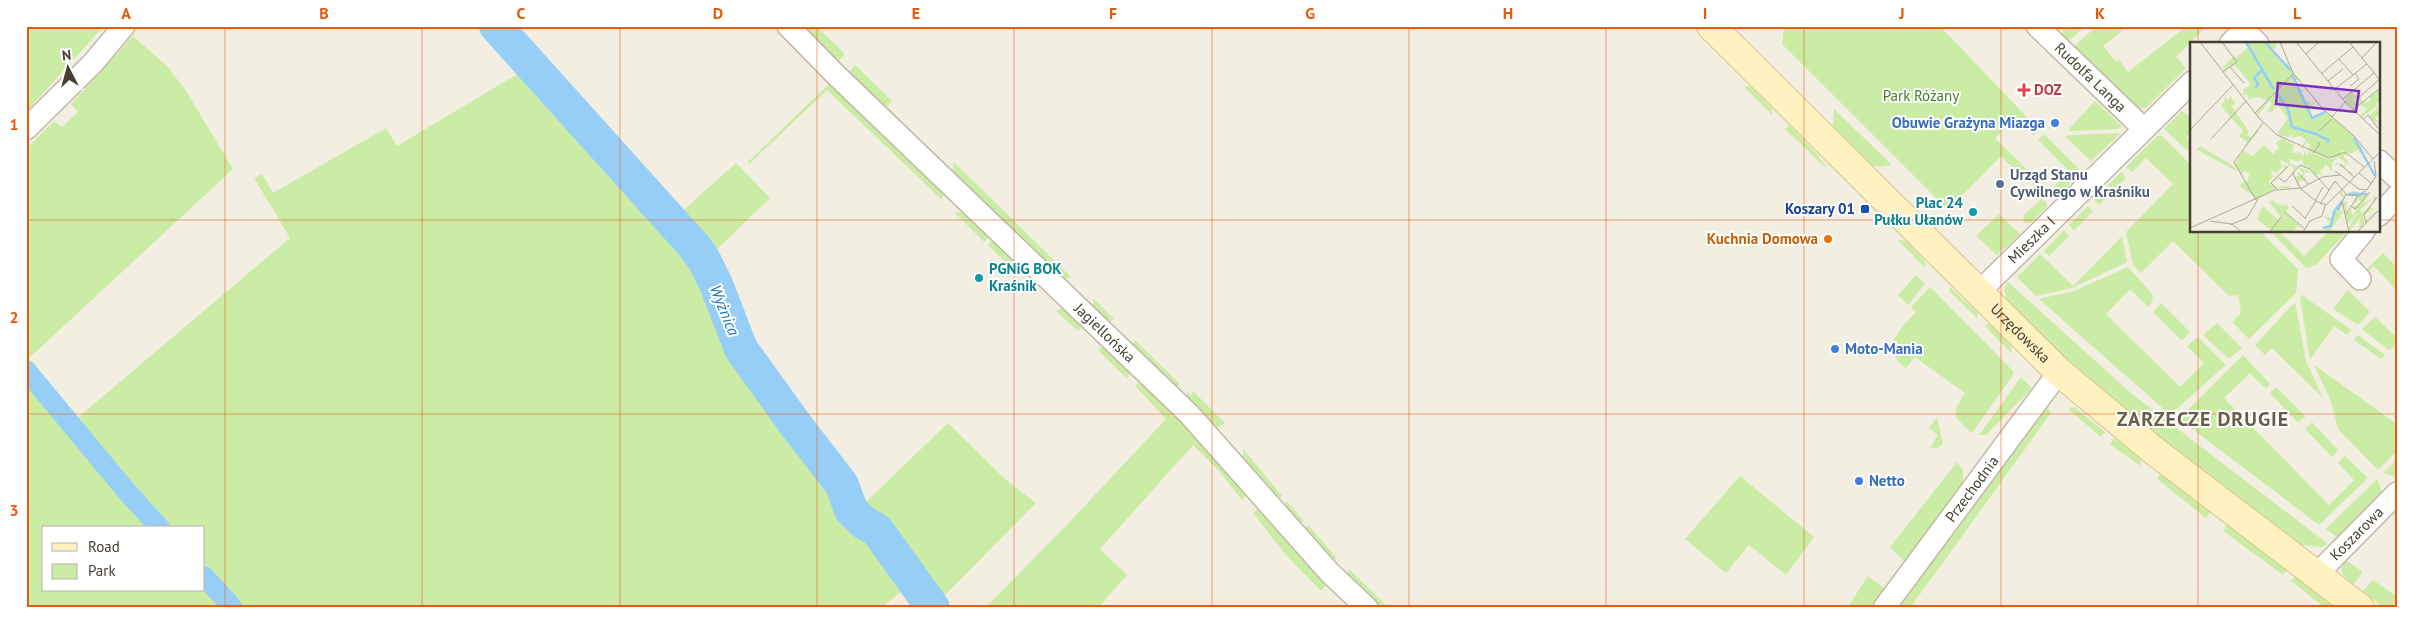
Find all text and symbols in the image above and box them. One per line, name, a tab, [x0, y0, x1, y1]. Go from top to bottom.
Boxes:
text: A	[121, 3, 131, 23]
text: B	[319, 3, 329, 23]
text: C	[517, 3, 526, 23]
text: D	[713, 3, 723, 23]
text: E	[912, 3, 920, 23]
text: F	[1109, 3, 1117, 23]
text: G	[1305, 3, 1315, 23]
text: H	[1503, 3, 1513, 23]
text: I	[1703, 3, 1707, 23]
text: J	[1898, 3, 1905, 23]
text: K	[2095, 3, 2105, 23]
text: L	[2293, 3, 2302, 23]
street label: Rudolfa Langa	[2051, 38, 2131, 116]
north arrow	[42, 42, 92, 92]
inset map	[2190, 42, 2380, 232]
text: N	[61, 46, 72, 65]
place label: DOZ	[2034, 80, 2061, 99]
marker: DOZ	[2018, 84, 2030, 96]
park label: Park Różany	[1883, 86, 1959, 105]
place label: Obuwie Grażyna Miazga	[1892, 113, 2045, 132]
text: 1	[9, 114, 19, 134]
marker: Obuwie Grażyna Miazga	[2049, 117, 2061, 129]
place label: Urząd Stanu Cywilnego w Kraśniku	[2010, 165, 2150, 201]
marker: Urząd Stanu Cywilnego w Kraśniku	[1994, 178, 2006, 190]
place label: Plac 24 Pułku Ułanów	[1874, 193, 1963, 229]
place label: Koszary 01	[1785, 199, 1855, 218]
marker: Koszary 01	[1859, 203, 1871, 215]
marker: Plac 24 Pułku Ułanów	[1967, 206, 1979, 218]
street label: Mieszka I	[2003, 212, 2059, 267]
place label: Kuchnia Domowa	[1707, 229, 1818, 248]
marker: Kuchnia Domowa	[1822, 233, 1834, 245]
place label: PGNiG BOK Kraśnik	[989, 259, 1062, 295]
marker: PGNiG BOK Kraśnik	[973, 272, 985, 284]
water label: Wyżnica	[706, 282, 744, 338]
street label: Jagiellońska	[1070, 298, 1140, 366]
street label: Urzędowska	[1987, 299, 2055, 367]
text: 2	[9, 307, 19, 327]
place label: Moto-Mania	[1845, 339, 1923, 358]
marker: Moto-Mania	[1829, 343, 1841, 355]
district label: ZARZECZE DRUGIE	[2117, 406, 2289, 432]
street label: Przechodnia	[1941, 452, 2003, 526]
place label: Netto	[1869, 471, 1905, 490]
marker: Netto	[1853, 475, 1865, 487]
text: 3	[9, 500, 19, 520]
street label: Koszarowa	[2326, 502, 2387, 564]
legend	[42, 526, 205, 592]
text: Road	[88, 537, 120, 556]
text: Park	[88, 561, 116, 580]

